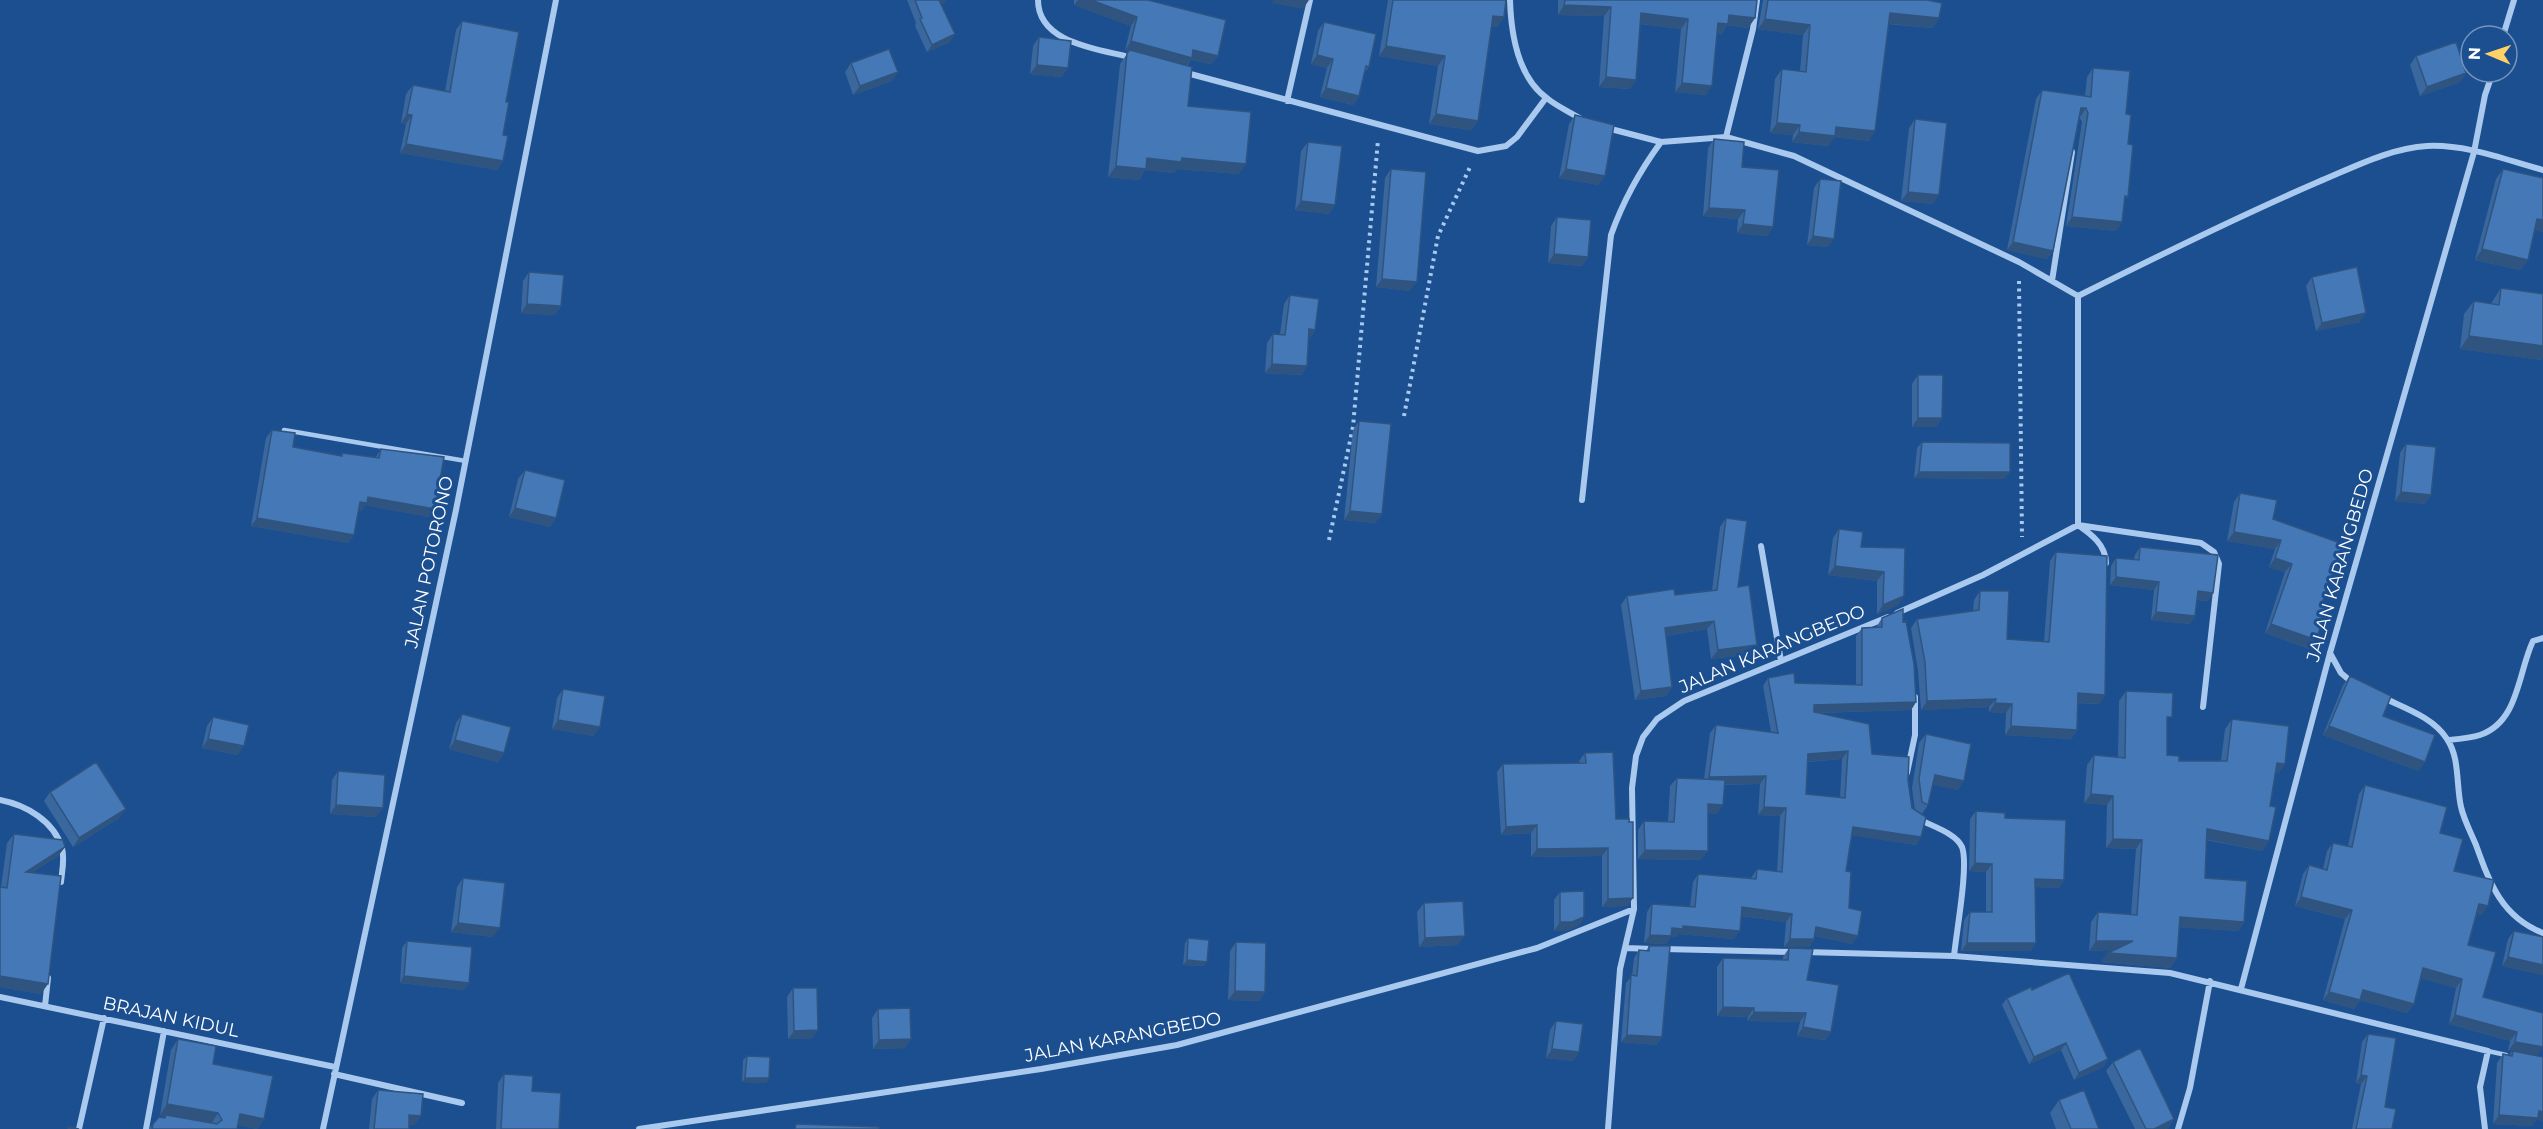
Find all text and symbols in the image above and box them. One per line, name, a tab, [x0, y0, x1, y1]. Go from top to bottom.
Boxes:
north arrow	[2459, 24, 2519, 84]
text: N	[2465, 47, 2484, 60]
street label: JALAN KARANGBEDO	[2302, 466, 2378, 665]
street label: JALAN POTORONO	[400, 474, 458, 651]
street label: JALAN KARANGBEDO	[1675, 600, 1868, 699]
street label: BRAJAN KIDUL	[101, 992, 242, 1042]
street label: JALAN KARANGBEDO	[1022, 1007, 1223, 1067]

